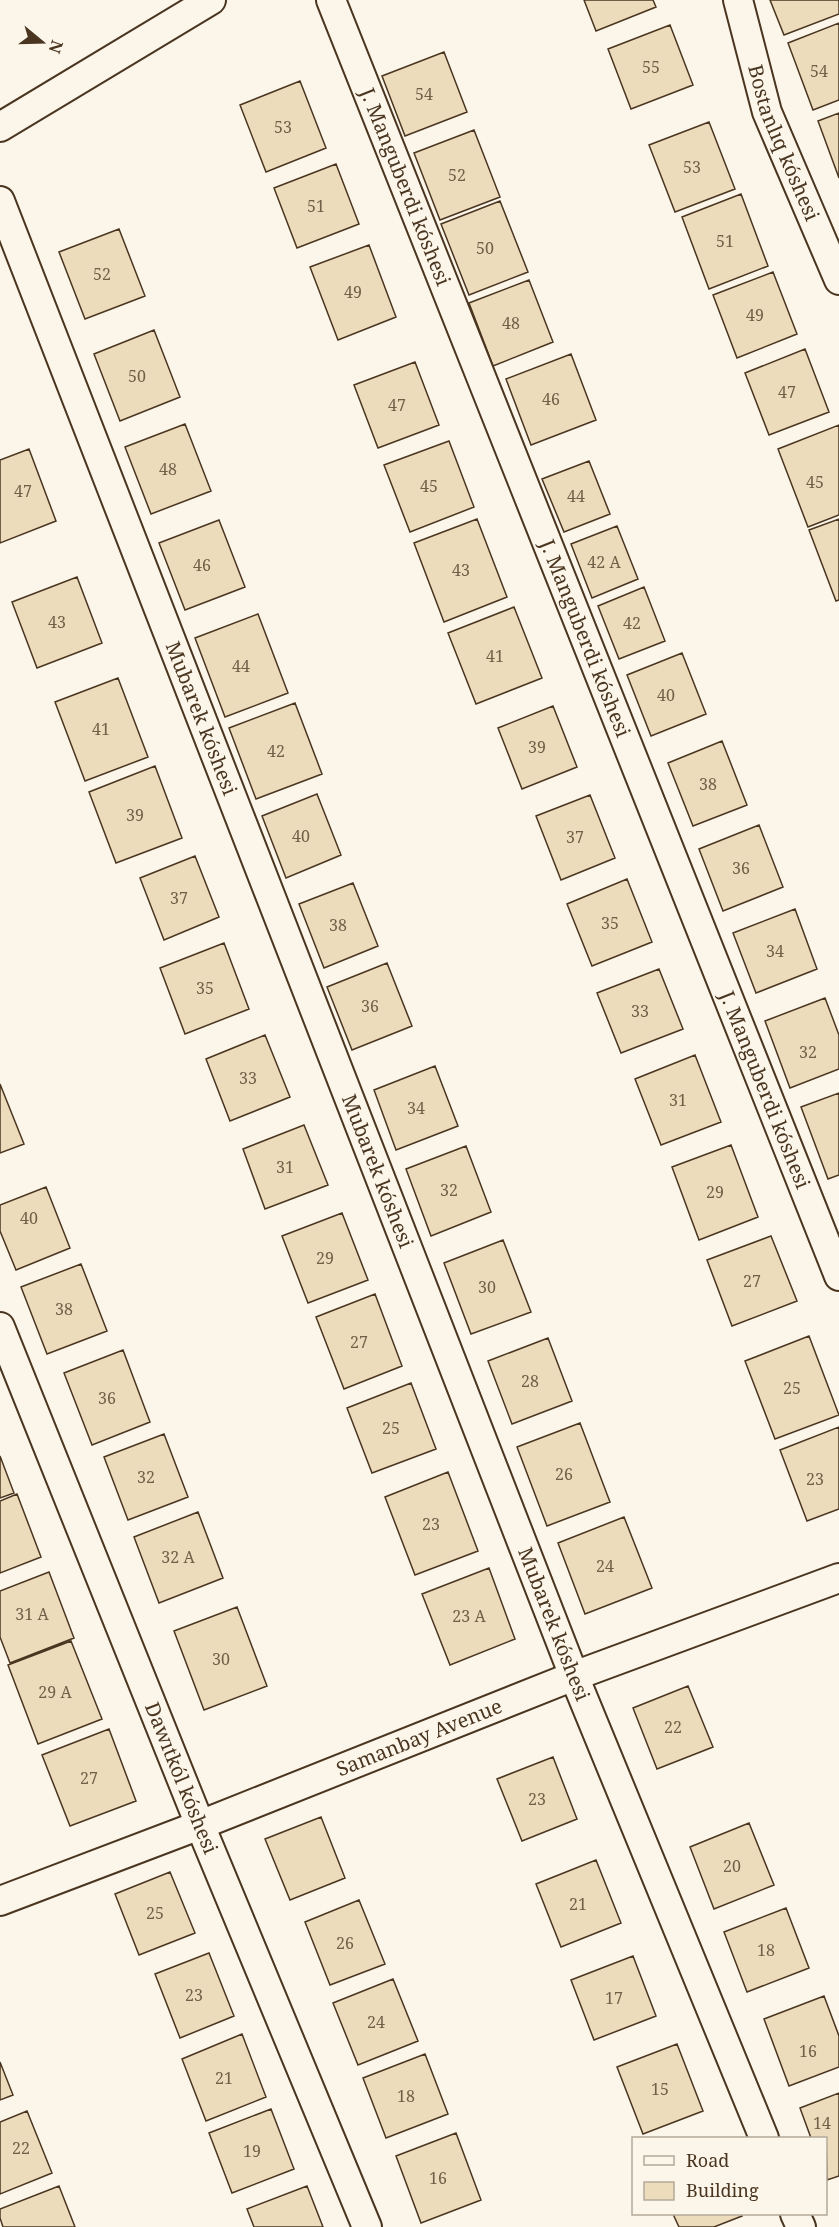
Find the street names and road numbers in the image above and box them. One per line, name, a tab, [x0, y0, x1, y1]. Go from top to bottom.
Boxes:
street label: Bostanlıq kóshesi	[742, 61, 826, 225]
street label: J. Manguberdi kóshesi	[354, 83, 458, 290]
street label: J. Manguberdi kóshesi	[534, 534, 637, 742]
street label: Mubarek kóshesi	[160, 637, 244, 799]
street label: J. Manguberdi kóshesi	[713, 986, 817, 1193]
street label: Mubarek kóshesi	[336, 1090, 420, 1252]
street label: Mubarek kóshesi	[512, 1543, 597, 1705]
street label: Samanbay Avenue	[332, 1692, 506, 1782]
street label: Dawıtkól kóshesi	[139, 1698, 225, 1858]

